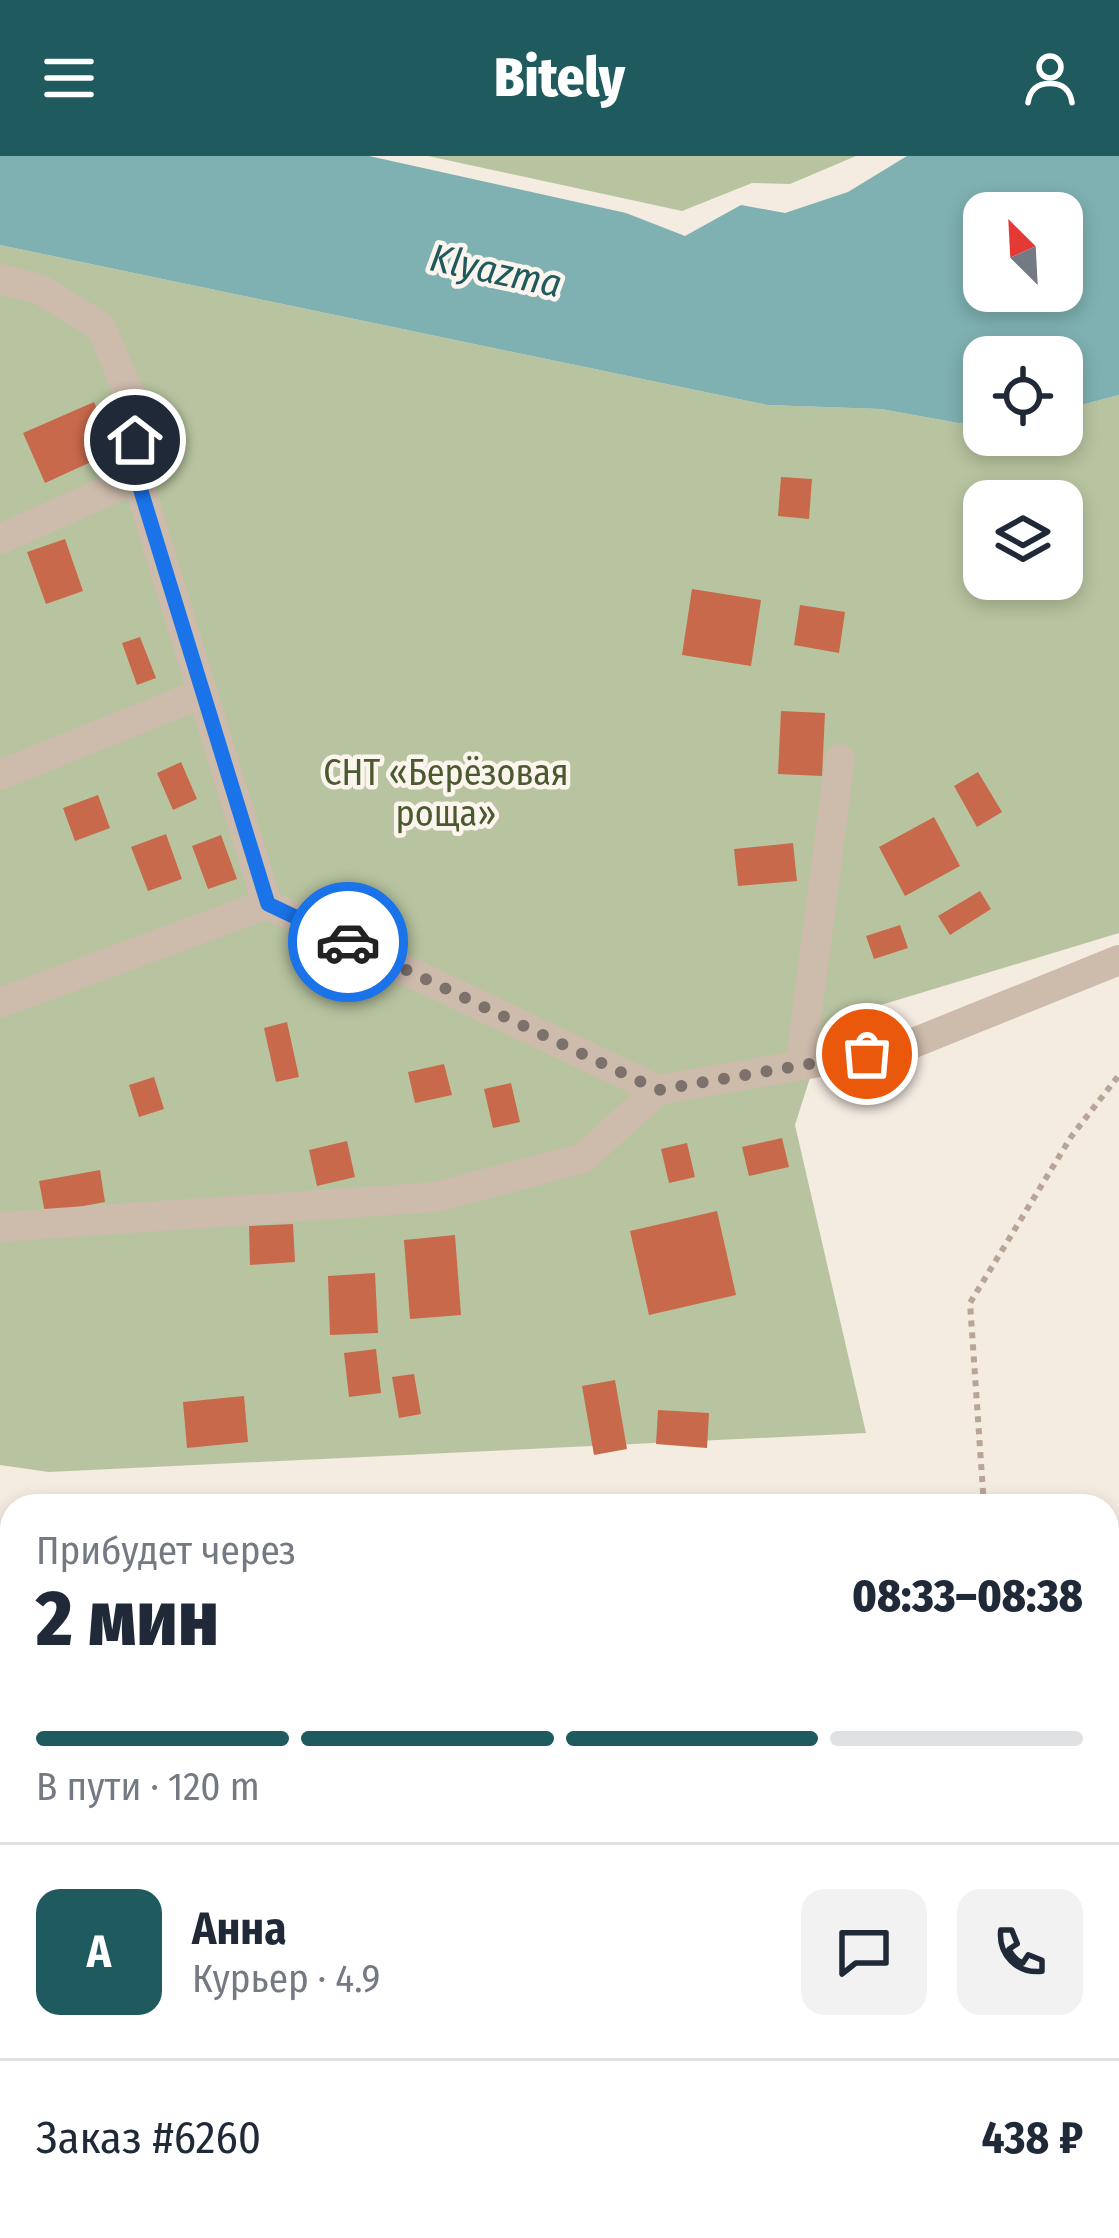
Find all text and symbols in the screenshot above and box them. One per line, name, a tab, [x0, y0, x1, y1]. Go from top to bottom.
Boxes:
icon: menu	[36, 45, 102, 111]
icon: person	[1017, 45, 1083, 111]
text: Bitely	[494, 46, 625, 110]
north arrow	[963, 192, 1083, 312]
map controls	[963, 192, 1083, 600]
water label: Klyazma	[426, 235, 566, 307]
button: locate	[963, 336, 1083, 456]
pin	[84, 389, 186, 491]
icon: home	[102, 407, 168, 473]
button: layers	[963, 480, 1083, 600]
park label: СНТ «Берёзовая роща»	[323, 751, 569, 836]
courier	[288, 882, 408, 1002]
icon: car	[315, 909, 381, 975]
pin	[816, 1003, 918, 1105]
icon: bag	[834, 1021, 900, 1087]
text: Прибудет через	[36, 1528, 296, 1574]
text: 08:33–08:38	[852, 1569, 1083, 1623]
text: 2 мин	[36, 1572, 219, 1666]
text: В пути · 120 m	[36, 1764, 260, 1810]
button: chat	[801, 1889, 927, 2015]
button: phone	[957, 1889, 1083, 2015]
text: Анна	[192, 1902, 287, 1956]
text: А	[87, 1925, 111, 1979]
text: Курьер · 4.9	[192, 1956, 380, 2002]
text: Заказ #6260	[36, 2111, 261, 2165]
text: 438 ₽	[982, 2111, 1083, 2165]

